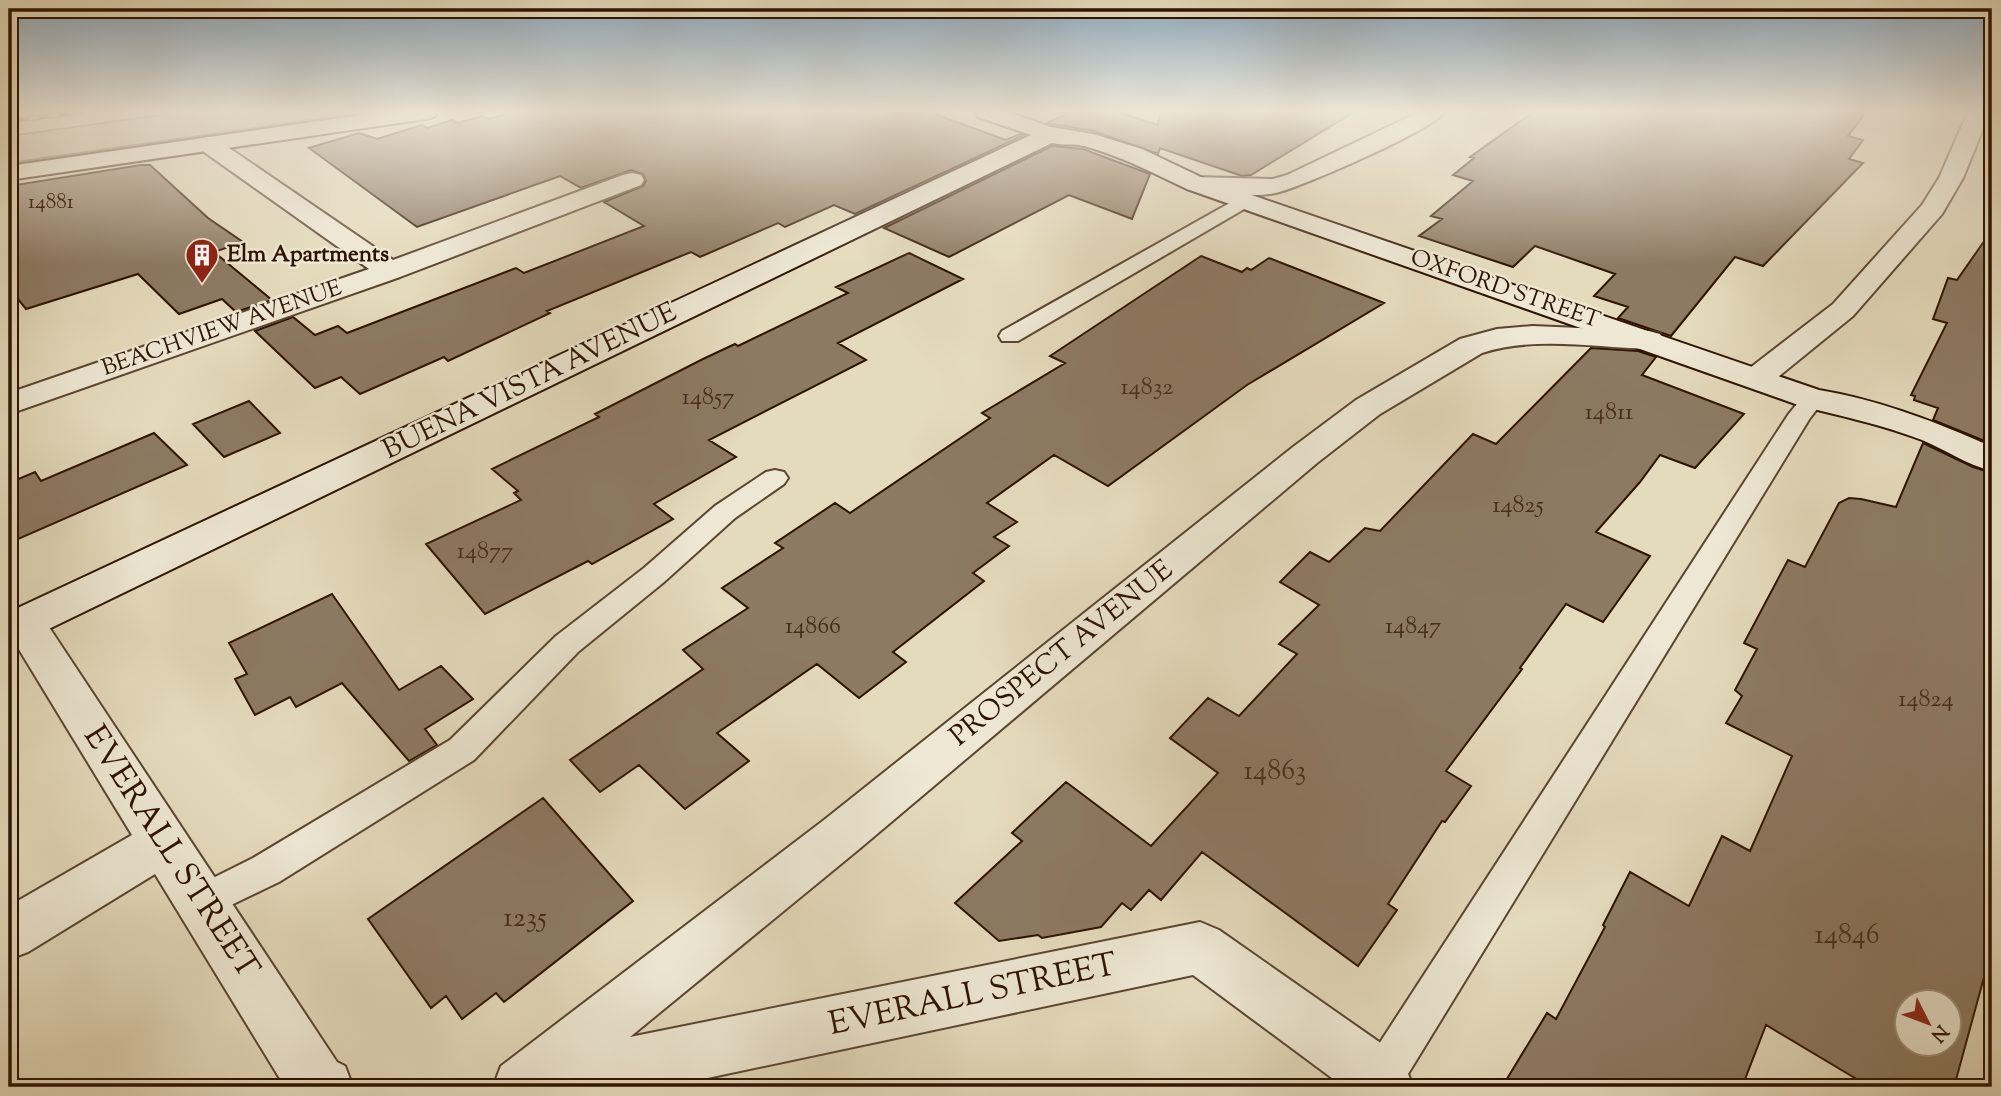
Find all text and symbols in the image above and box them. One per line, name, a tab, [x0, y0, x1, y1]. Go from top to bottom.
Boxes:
house number: 14881	[28, 188, 74, 218]
building icon: Elm Apartments	[183, 236, 221, 285]
place label: Elm Apartments	[227, 239, 389, 272]
street label: OXFORD STREET	[1406, 242, 1604, 338]
street label: BEACHVIEW AVENUE	[97, 272, 347, 386]
street label: BUENA VISTA AVENUE	[376, 293, 684, 471]
house number: 14832	[1120, 371, 1174, 405]
house number: 14857	[682, 381, 734, 415]
house number: 14811	[1585, 396, 1633, 430]
house number: 14825	[1492, 489, 1544, 523]
house number: 14877	[457, 535, 513, 569]
street label: PROSPECT AVENUE	[942, 551, 1182, 757]
house number: 14866	[785, 610, 841, 644]
house number: 14847	[1385, 610, 1441, 644]
house number: 14824	[1898, 683, 1954, 717]
street label: EVERALL STREET	[70, 717, 270, 989]
house number: 14863	[1244, 752, 1306, 792]
house number: 1235	[503, 899, 547, 939]
house number: 14846	[1814, 916, 1880, 956]
street label: EVERALL STREET	[824, 942, 1122, 1050]
north arrow	[1892, 988, 1962, 1058]
text: N	[1924, 1018, 1954, 1047]

